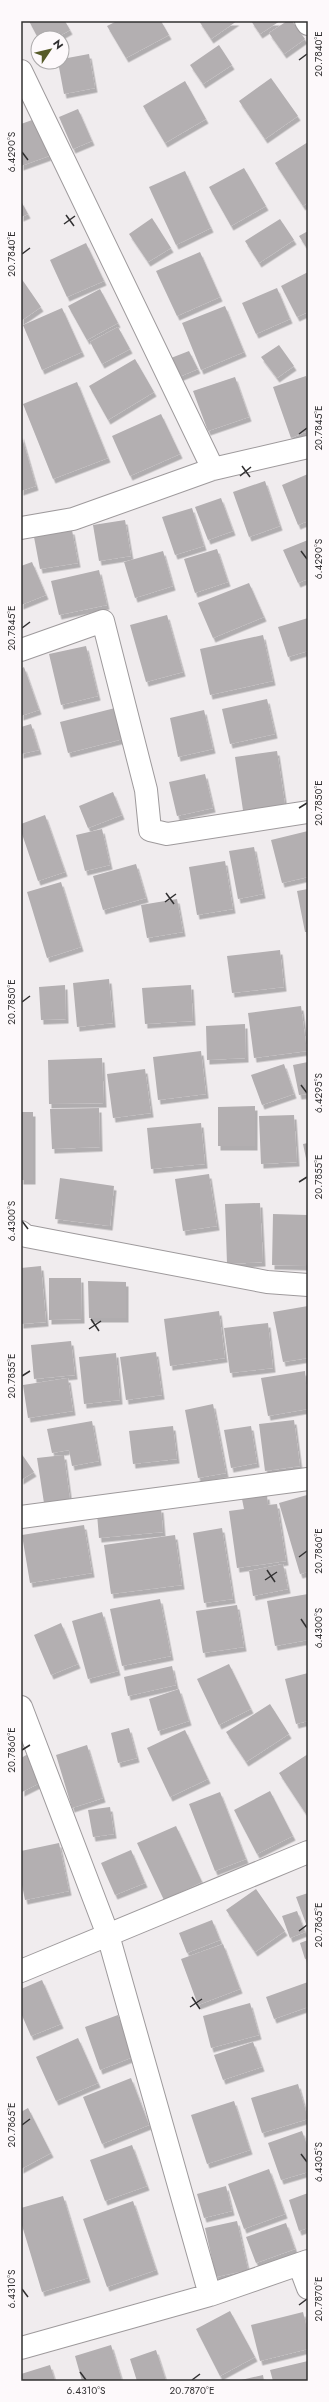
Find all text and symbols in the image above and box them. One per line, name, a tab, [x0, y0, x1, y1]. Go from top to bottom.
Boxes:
north arrow	[30, 30, 70, 70]
text: 20.7840°E	[311, 31, 326, 77]
text: N	[49, 36, 67, 52]
text: 6.4290°S	[4, 131, 19, 172]
text: 20.7840°E	[4, 231, 19, 277]
text: 20.7845°E	[311, 405, 326, 451]
text: 6.4290°S	[311, 538, 326, 579]
text: 20.7845°E	[4, 605, 19, 651]
text: 20.7850°E	[311, 780, 326, 826]
text: 20.7850°E	[4, 979, 19, 1025]
text: 6.4295°S	[311, 1073, 326, 1113]
text: 20.7855°E	[311, 1155, 326, 1199]
text: 6.4300°S	[4, 1200, 19, 1241]
text: 20.7855°E	[4, 1354, 19, 1398]
text: 20.7860°E	[311, 1528, 326, 1574]
text: 6.4300°S	[311, 1607, 326, 1648]
text: 20.7860°E	[4, 1727, 19, 1773]
text: 20.7865°E	[311, 1902, 326, 1948]
text: 20.7865°E	[4, 2102, 19, 2148]
text: 6.4305°S	[311, 2142, 326, 2182]
text: 6.4310°S	[4, 2269, 19, 2308]
text: 20.7870°E	[311, 2277, 326, 2321]
text: 6.4310°S	[67, 2383, 106, 2398]
text: 20.7870°E	[170, 2383, 214, 2398]

